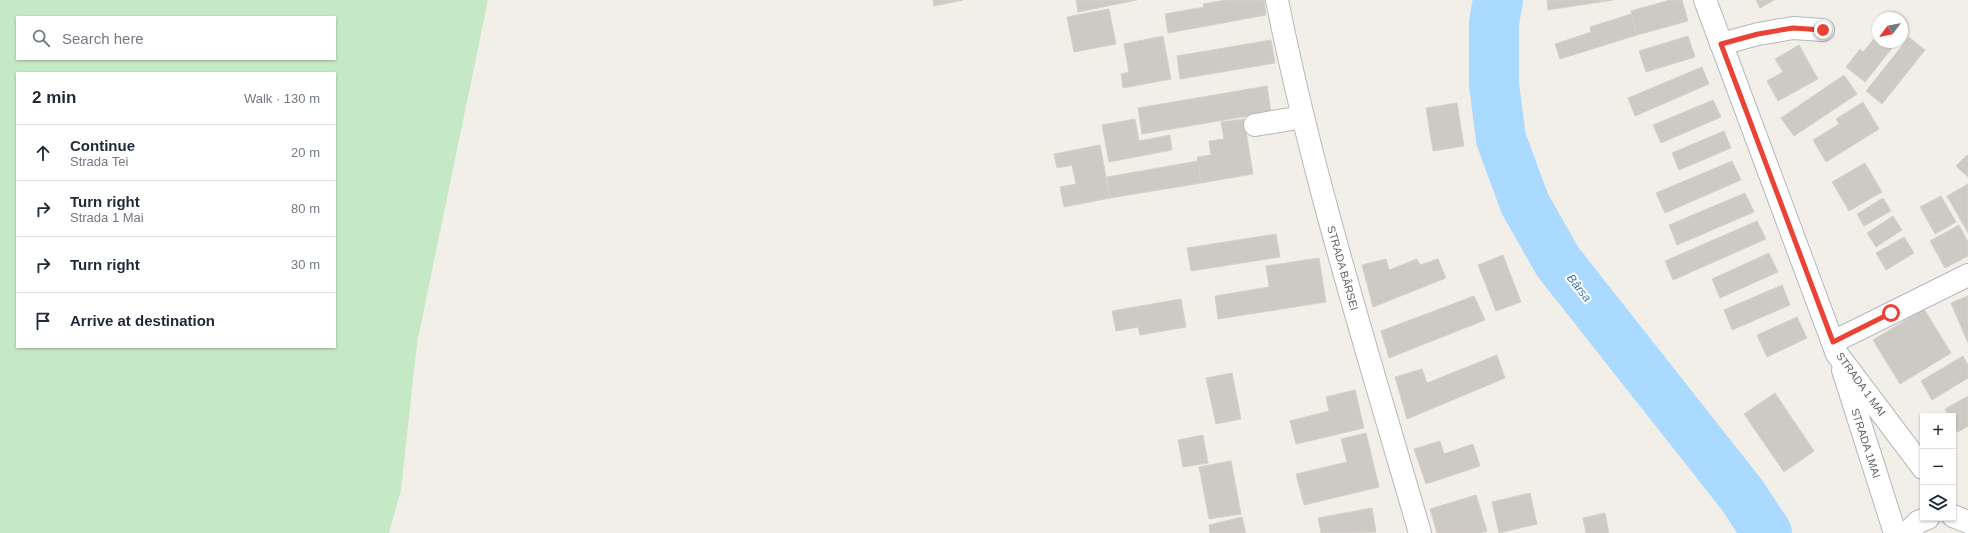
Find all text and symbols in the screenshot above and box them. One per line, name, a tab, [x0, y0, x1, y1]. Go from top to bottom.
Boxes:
north arrow	[1872, 12, 1908, 48]
search box	[16, 16, 336, 60]
route end	[1814, 21, 1832, 39]
icon: search	[30, 27, 52, 49]
text: Search here	[62, 30, 144, 47]
text: 2 min	[32, 88, 76, 107]
text: Walk · 130 m	[244, 91, 320, 106]
text: Continue	[70, 137, 135, 154]
icon: ahead	[32, 142, 54, 164]
text: 20 m	[291, 145, 320, 160]
text: Strada Tei	[70, 154, 128, 169]
text: Turn right	[70, 193, 140, 210]
icon: right	[32, 198, 54, 220]
text: 80 m	[291, 201, 320, 216]
text: Strada 1 Mai	[70, 210, 144, 225]
street label: STRADA BÂRSEI	[1325, 224, 1361, 312]
icon: right	[32, 254, 54, 276]
text: Turn right	[70, 256, 140, 273]
text: 30 m	[291, 257, 320, 272]
water label: Bârsa	[1564, 271, 1594, 305]
route start	[1882, 304, 1900, 322]
icon: arrive	[32, 310, 54, 332]
text: Arrive at destination	[70, 312, 215, 329]
street label: STRADA 1 MAI	[1834, 350, 1888, 418]
street label: STRADA 1MAI	[1849, 407, 1883, 479]
map controls	[1920, 413, 1956, 521]
button: +	[1920, 413, 1956, 449]
button: −	[1920, 449, 1956, 485]
button: layers	[1920, 485, 1956, 521]

